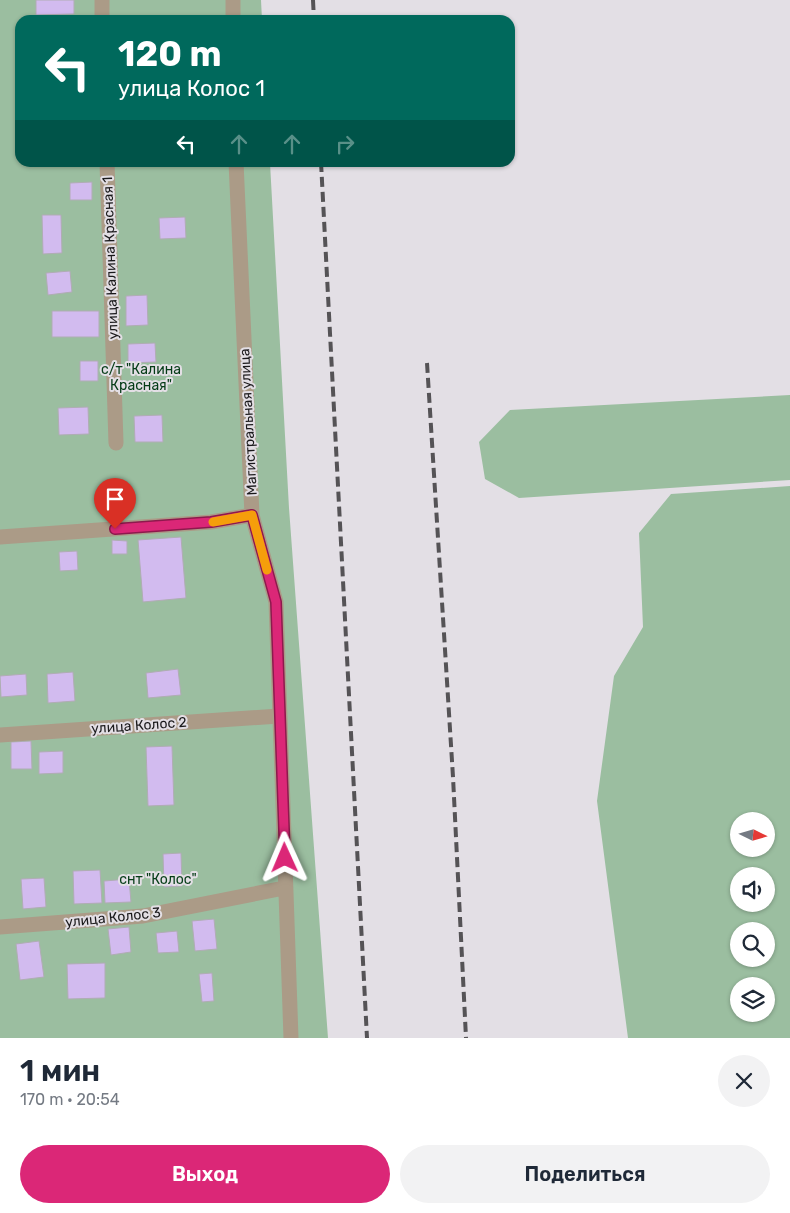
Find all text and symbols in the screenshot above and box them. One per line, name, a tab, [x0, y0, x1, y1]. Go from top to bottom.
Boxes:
text: 120 m	[118, 33, 221, 75]
icon: left	[35, 35, 100, 100]
text: улица Колос 1	[118, 75, 265, 102]
icon: left	[172, 130, 200, 158]
icon: ahead	[225, 130, 253, 158]
icon: ahead	[278, 130, 306, 158]
icon: right	[331, 130, 359, 158]
street label: улица Калина Красная 1	[99, 176, 122, 340]
street label: Магистральная улица	[236, 348, 261, 496]
park label: с/т "Калина Красная"	[101, 361, 181, 394]
pin	[94, 478, 136, 529]
icon: arrive	[101, 485, 129, 513]
street label: улица Колос 2	[91, 714, 187, 737]
north arrow	[730, 812, 775, 858]
map controls	[730, 812, 775, 1022]
position arrow	[258, 831, 310, 883]
button: sound	[730, 867, 775, 912]
park label: снт "Колос"	[119, 871, 197, 888]
street label: улица Колос 3	[64, 904, 162, 931]
button: search	[730, 922, 775, 967]
button: layers	[730, 977, 775, 1022]
text: 1 мин	[20, 1053, 100, 1089]
button: close	[718, 1055, 770, 1107]
text: 170 m · 20:54	[20, 1090, 120, 1109]
button: Выход	[20, 1145, 390, 1203]
button: Поделиться	[400, 1145, 770, 1203]

